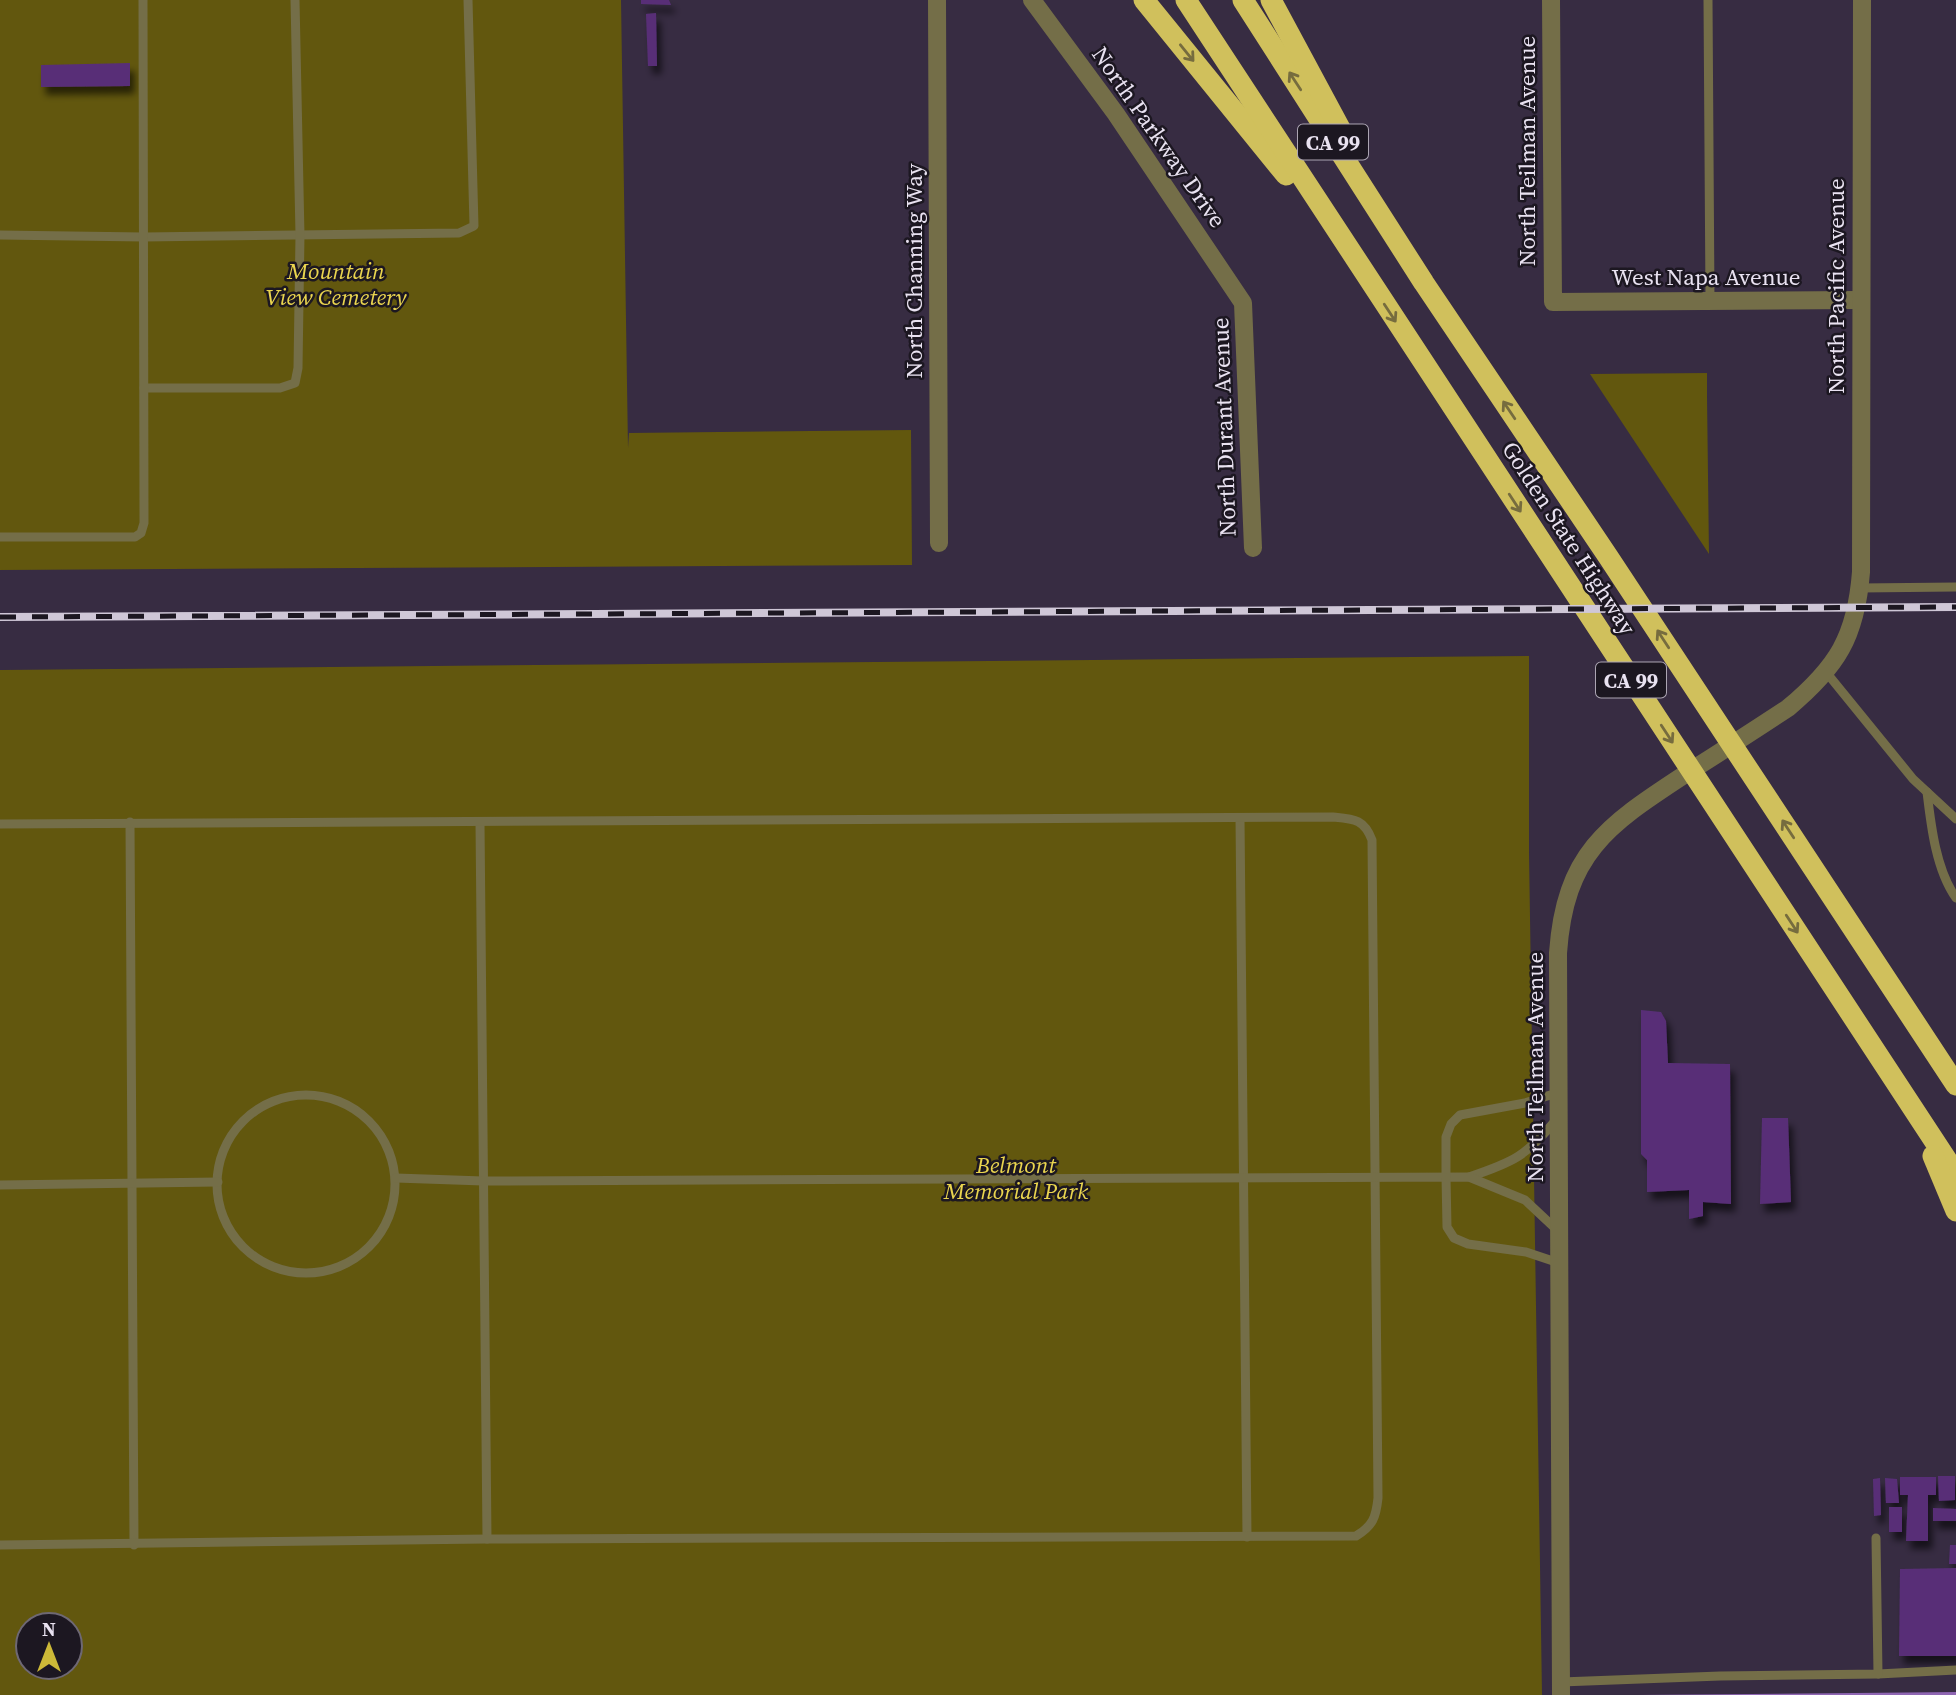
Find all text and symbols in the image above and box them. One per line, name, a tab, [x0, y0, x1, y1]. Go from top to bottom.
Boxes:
street label: North Teilman Avenue	[1511, 36, 1543, 266]
street label: North Parkway Drive	[1084, 40, 1234, 234]
one-way arrow	[1179, 44, 1195, 62]
one-way arrow	[1287, 72, 1301, 92]
road number: CA 99	[1298, 124, 1368, 160]
street label: North Channing Way	[898, 163, 930, 379]
street label: North Pacific Avenue	[1820, 178, 1852, 394]
park label: Mountain View Cemetery	[266, 255, 408, 313]
street label: West Napa Avenue	[1612, 261, 1800, 293]
one-way arrow	[1383, 303, 1397, 323]
street label: North Durant Avenue	[1204, 317, 1244, 537]
one-way arrow	[1502, 400, 1516, 420]
street label: Golden State Highway	[1494, 435, 1644, 641]
one-way arrow	[1508, 493, 1522, 513]
one-way arrow	[1656, 630, 1670, 650]
road number: CA 99	[1596, 662, 1666, 698]
one-way arrow	[1660, 724, 1674, 744]
one-way arrow	[1781, 820, 1796, 839]
one-way arrow	[1785, 914, 1799, 934]
street label: North Teilman Avenue	[1519, 952, 1551, 1182]
park label: Belmont Memorial Park	[943, 1149, 1088, 1207]
north arrow	[14, 1611, 84, 1681]
text: N	[42, 1616, 56, 1642]

